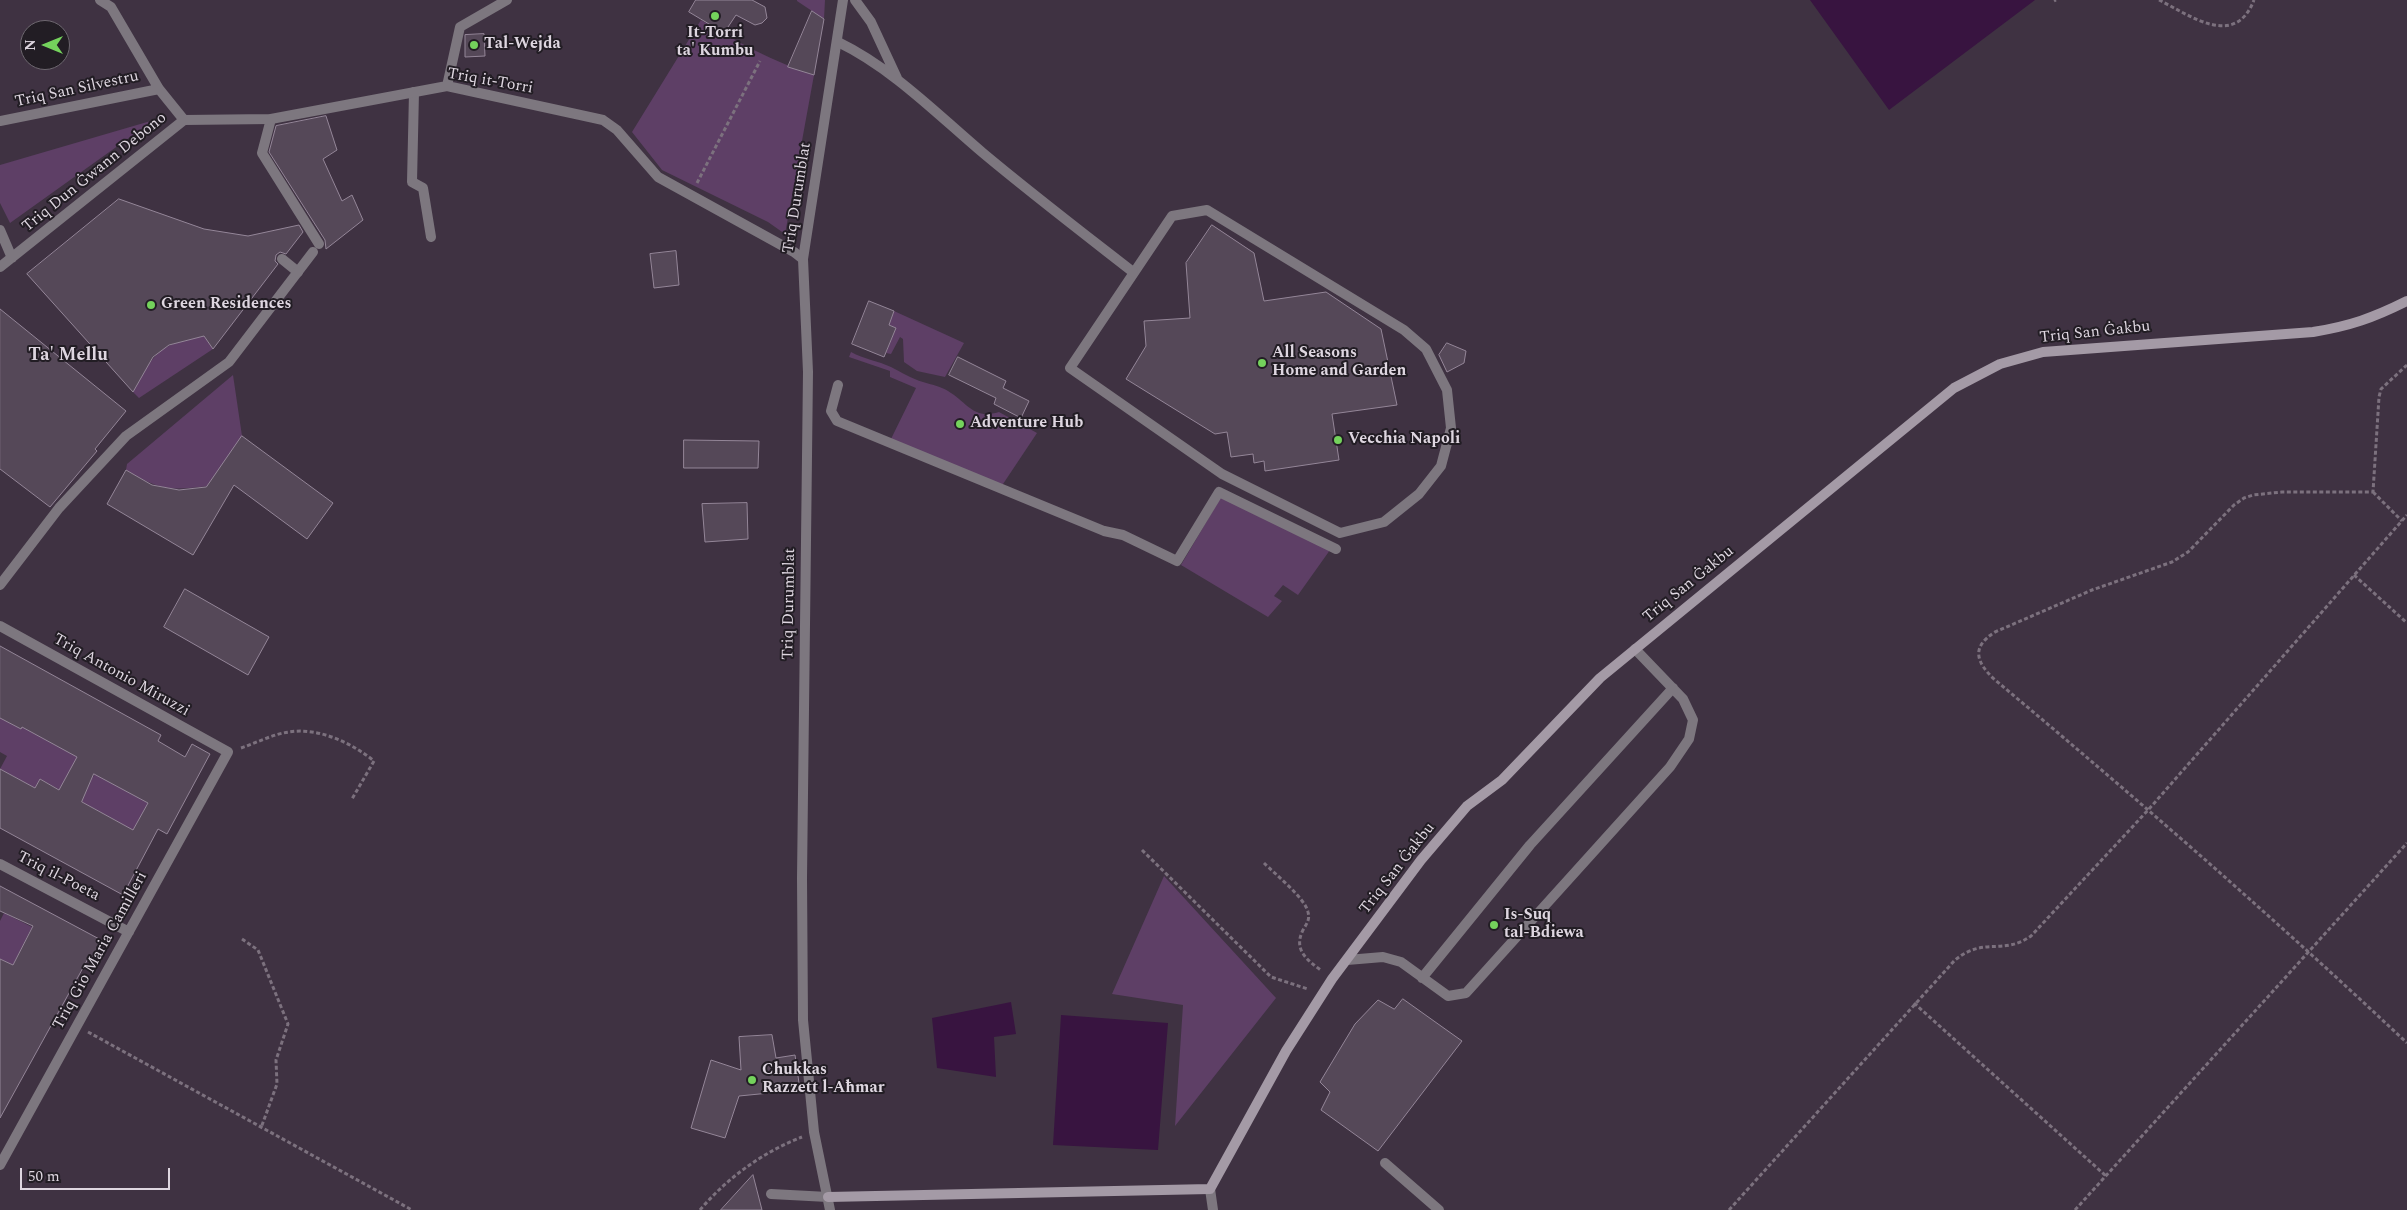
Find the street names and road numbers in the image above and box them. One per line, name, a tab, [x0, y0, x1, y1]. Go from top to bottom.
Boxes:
street label: Triq it-Torri	[446, 65, 534, 99]
street label: Triq San Silvestru	[13, 68, 141, 112]
street label: Triq Dun Ġwann Debono	[19, 109, 171, 237]
street label: Triq Durumblat	[780, 141, 816, 255]
street label: Triq San Ġakbu	[2039, 318, 2151, 348]
street label: Triq San Ġakbu	[1640, 543, 1738, 627]
street label: Triq Durumblat	[779, 548, 801, 660]
street label: Triq Antonio Miruzzi	[49, 630, 193, 722]
street label: Triq San Ġakbu	[1356, 819, 1440, 919]
street label: Triq il-Poeta	[13, 848, 103, 906]
street label: Triq Gio Maria Camilleri	[50, 869, 152, 1033]

